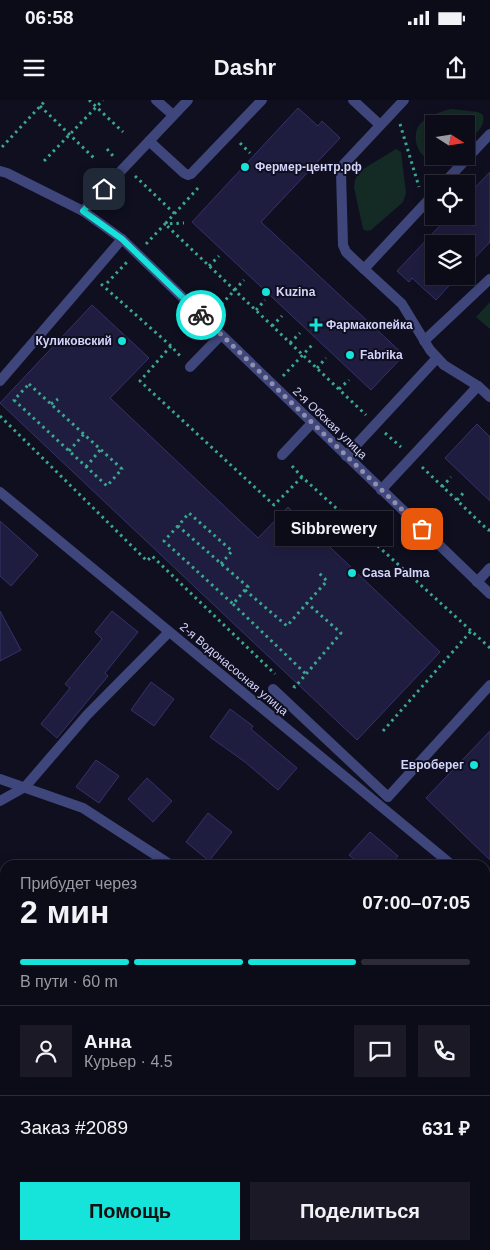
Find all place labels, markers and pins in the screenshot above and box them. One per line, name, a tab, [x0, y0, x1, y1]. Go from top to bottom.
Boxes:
place label: Фермер-центр.рф	[255, 160, 362, 174]
marker: Фермер-центр.рф	[239, 161, 251, 173]
pin	[83, 168, 125, 210]
place label: Kuzina	[276, 285, 316, 299]
marker: Kuzina	[260, 286, 272, 298]
place label: Фармакопейка	[326, 318, 413, 332]
marker: Фармакопейка	[310, 319, 322, 331]
place label: Куликовский	[35, 334, 112, 348]
marker: Куликовский	[116, 335, 128, 347]
place label: Fabrika	[360, 348, 403, 362]
marker: Fabrika	[344, 349, 356, 361]
pin	[401, 508, 443, 550]
callout: Sibbrewery	[274, 512, 392, 546]
place label: Casa Palma	[362, 566, 430, 580]
marker: Casa Palma	[346, 567, 358, 579]
place label: Евроберег	[401, 758, 464, 772]
marker: Евроберег	[468, 759, 480, 771]

